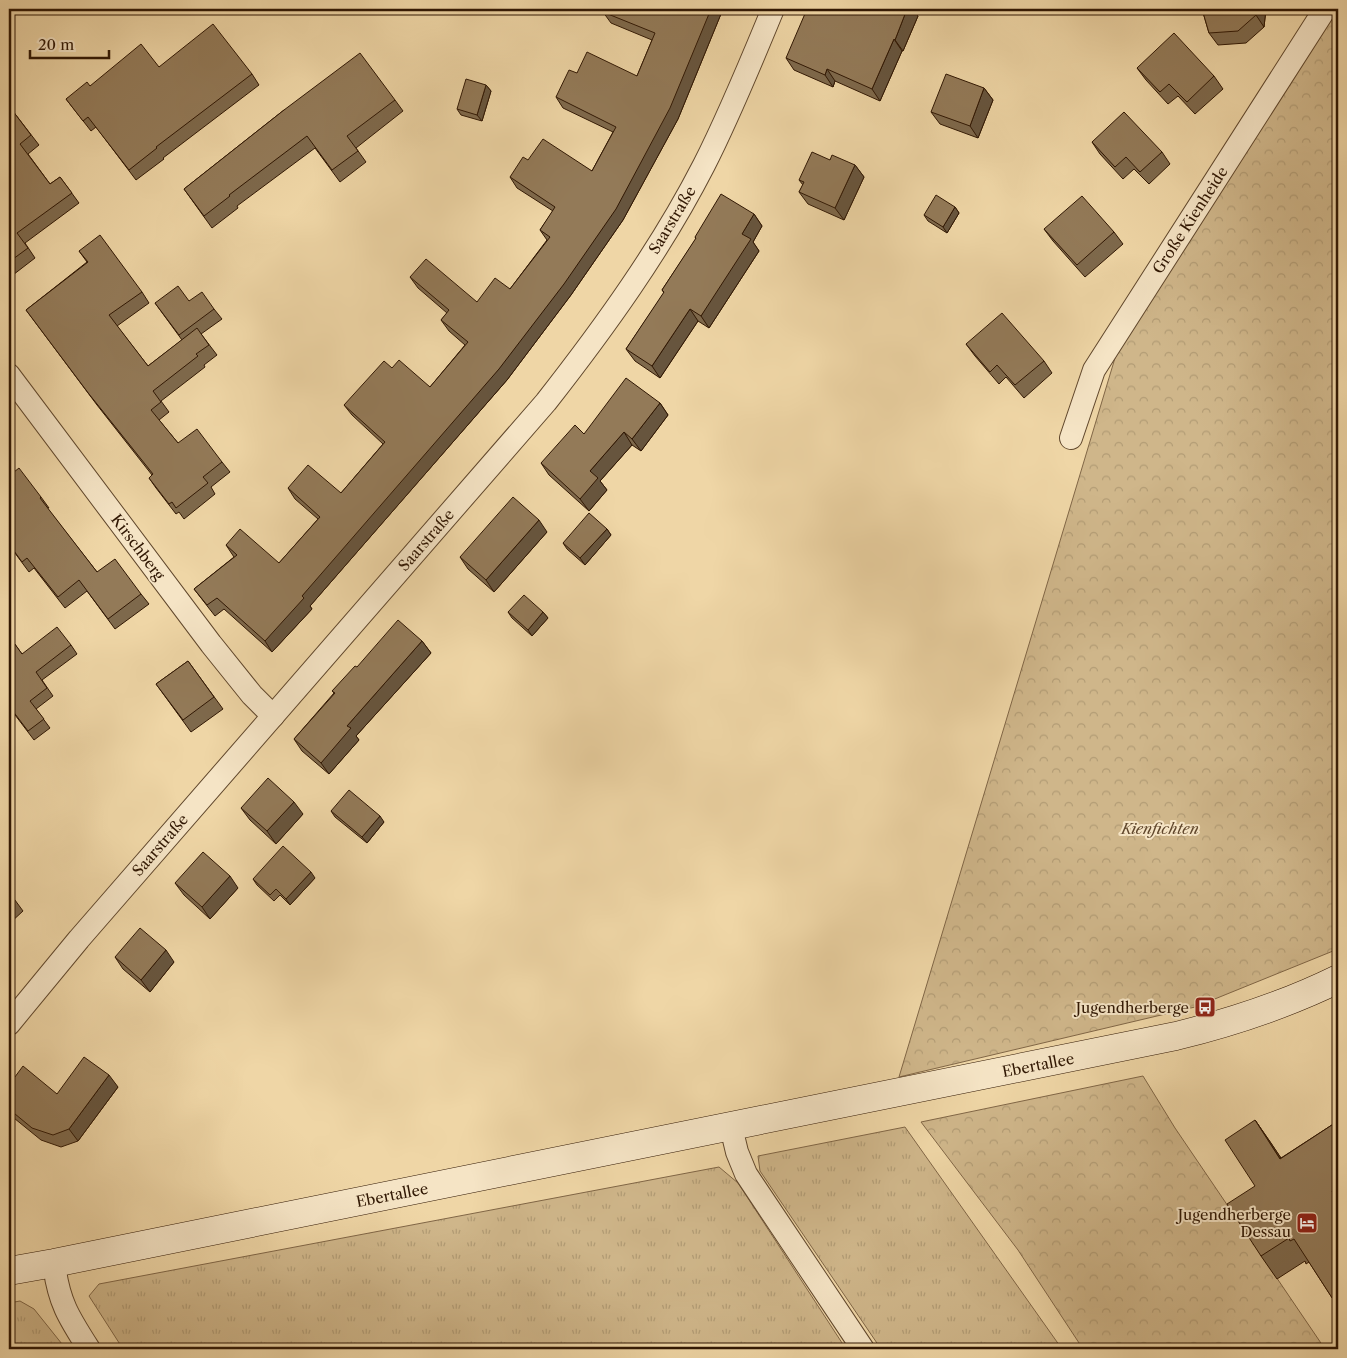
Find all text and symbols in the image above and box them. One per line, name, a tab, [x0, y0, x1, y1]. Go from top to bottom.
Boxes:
scale bar	[30, 28, 109, 60]
text: 20 m	[38, 35, 74, 54]
street label: Große Kienheide	[1148, 163, 1232, 277]
street label: Saarstraße	[644, 183, 700, 257]
street label: Saarstraße	[394, 505, 458, 575]
street label: Kirschberg	[107, 510, 169, 584]
street label: Saarstraße	[128, 810, 192, 880]
park label: Kienfichten	[1120, 819, 1199, 838]
bus stop icon: Jugendherberge	[1193, 995, 1217, 1019]
place label: Jugendherberge	[1074, 998, 1189, 1017]
street label: Ebertallee	[1000, 1049, 1076, 1081]
street label: Ebertallee	[354, 1179, 430, 1211]
place label: Jugendherberge Dessau	[1176, 1205, 1291, 1241]
hotel icon: Jugendherberge Dessau	[1295, 1211, 1319, 1235]

